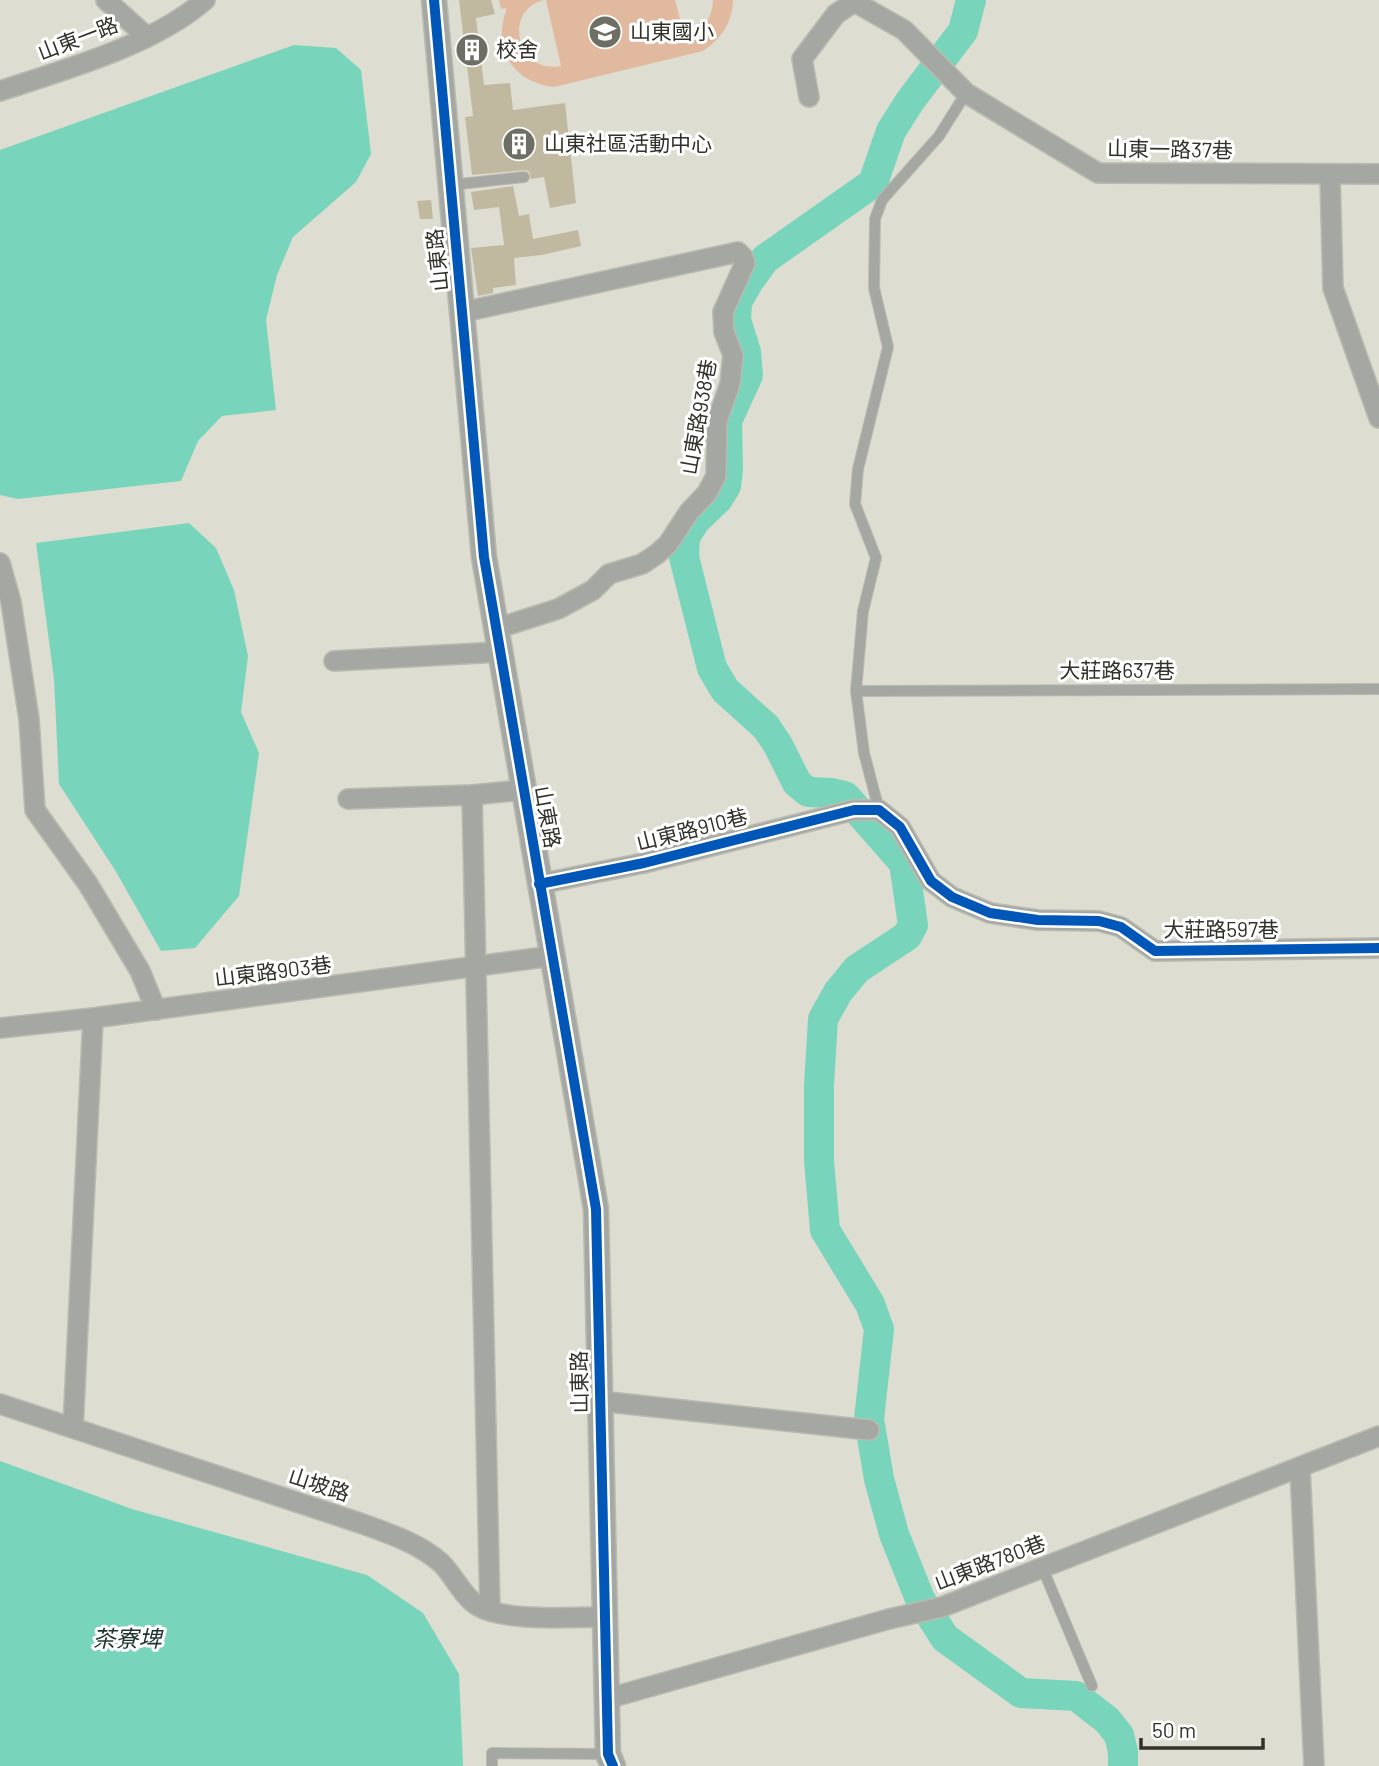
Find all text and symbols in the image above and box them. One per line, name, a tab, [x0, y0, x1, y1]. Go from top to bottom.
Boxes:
street label: 山東一路	[34, 11, 121, 64]
school or university icon: 山東國小	[586, 13, 624, 51]
place label: 山東國小	[630, 18, 714, 43]
building icon: 校舍	[453, 31, 491, 69]
place label: 校舍	[496, 36, 538, 61]
building icon: 山東社區活動中心	[500, 125, 538, 163]
place label: 山東社區活動中心	[544, 130, 712, 155]
street label: 山東一路37巷	[1107, 135, 1233, 162]
street label: 山東路	[421, 228, 452, 293]
street label: 山東路938巷	[675, 357, 720, 476]
street label: 大莊路637巷	[1059, 657, 1175, 682]
street label: 山東路	[531, 784, 566, 850]
street label: 山東路910巷	[633, 803, 750, 854]
street label: 大莊路597巷	[1163, 916, 1279, 941]
street label: 山東路903巷	[213, 951, 333, 990]
street label: 山東路	[565, 1350, 592, 1414]
street label: 山坡路	[286, 1462, 353, 1505]
street label: 山東路780巷	[930, 1529, 1048, 1594]
water label: 茶寮埤	[93, 1624, 165, 1652]
scale bar	[1141, 1706, 1264, 1750]
text: 50 m	[1152, 1717, 1196, 1742]

